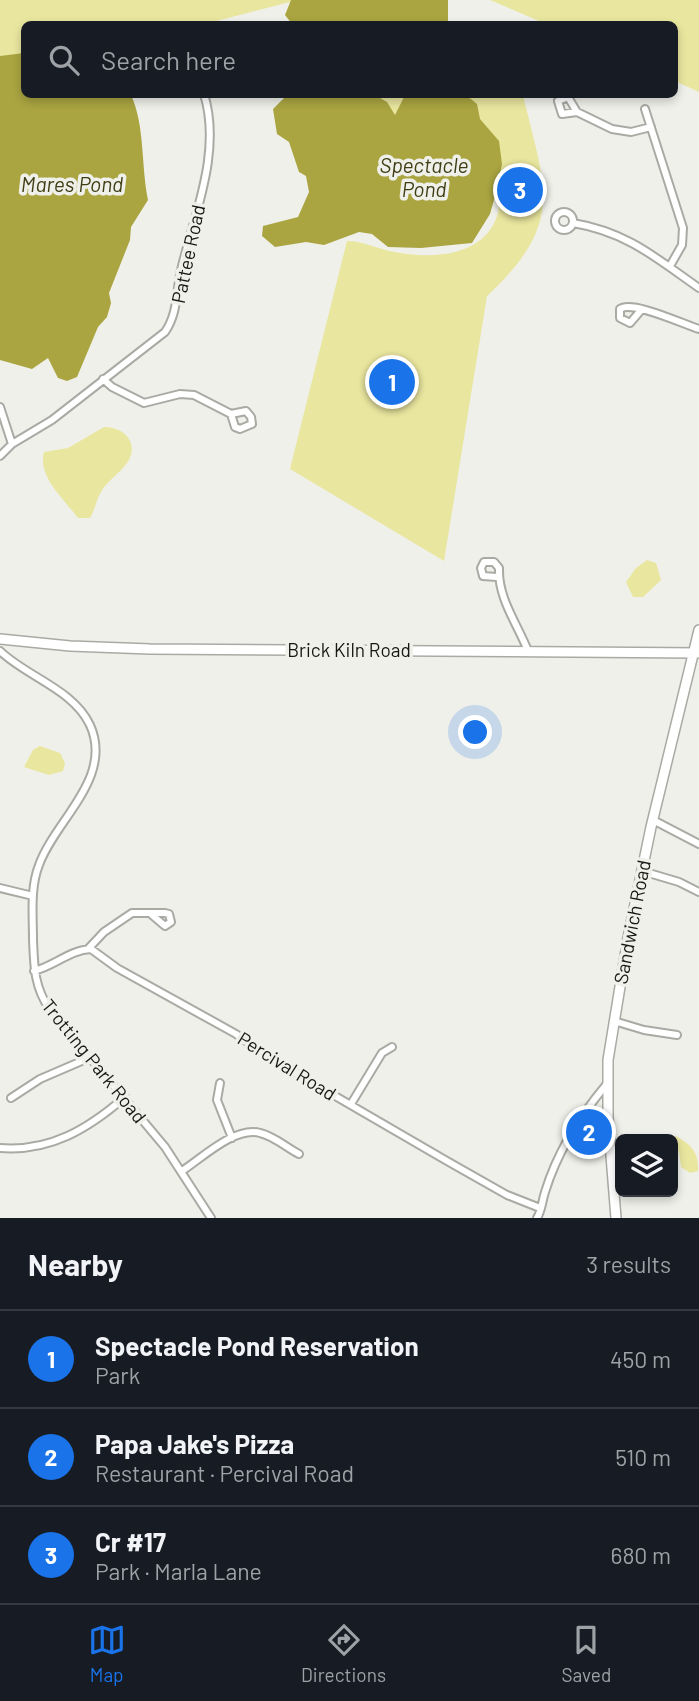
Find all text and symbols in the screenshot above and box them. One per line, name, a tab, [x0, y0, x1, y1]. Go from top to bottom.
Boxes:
search box	[21, 21, 678, 98]
icon: search	[45, 41, 83, 79]
text: Search here	[101, 44, 236, 75]
water label: Spectacle Pond	[380, 152, 468, 201]
pin: 3	[497, 164, 543, 216]
water label: Mares Pond	[21, 171, 123, 196]
street label: Pattee Road	[166, 202, 209, 305]
pin: 1	[369, 356, 415, 408]
street label: Brick Kiln Road	[287, 638, 411, 661]
your location	[458, 715, 492, 749]
street label: Sandwich Road	[608, 858, 655, 986]
street label: Trotting Park Road	[37, 994, 151, 1127]
street label: Percival Road	[234, 1026, 341, 1105]
pin: 2	[566, 1106, 612, 1158]
map controls	[615, 1134, 678, 1197]
button: layers	[615, 1134, 678, 1197]
text: Nearby	[28, 1246, 123, 1282]
text: 3 results	[586, 1250, 671, 1278]
text: Spectacle Pond Reservation	[95, 1330, 419, 1361]
text: 1	[47, 1345, 55, 1373]
text: 450 m	[610, 1345, 671, 1373]
text: Park	[95, 1361, 140, 1389]
text: Papa Jake's Pizza	[95, 1428, 294, 1459]
text: 2	[45, 1443, 57, 1471]
text: 510 m	[615, 1443, 671, 1471]
text: Restaurant · Percival Road	[95, 1459, 354, 1487]
text: Cr #17	[95, 1526, 166, 1557]
text: 3	[45, 1541, 57, 1569]
text: 680 m	[611, 1541, 671, 1569]
text: Park · Marla Lane	[95, 1557, 262, 1585]
tab: Map	[88, 1621, 126, 1686]
tab: Directions	[301, 1621, 386, 1686]
tab: Saved	[561, 1621, 611, 1686]

